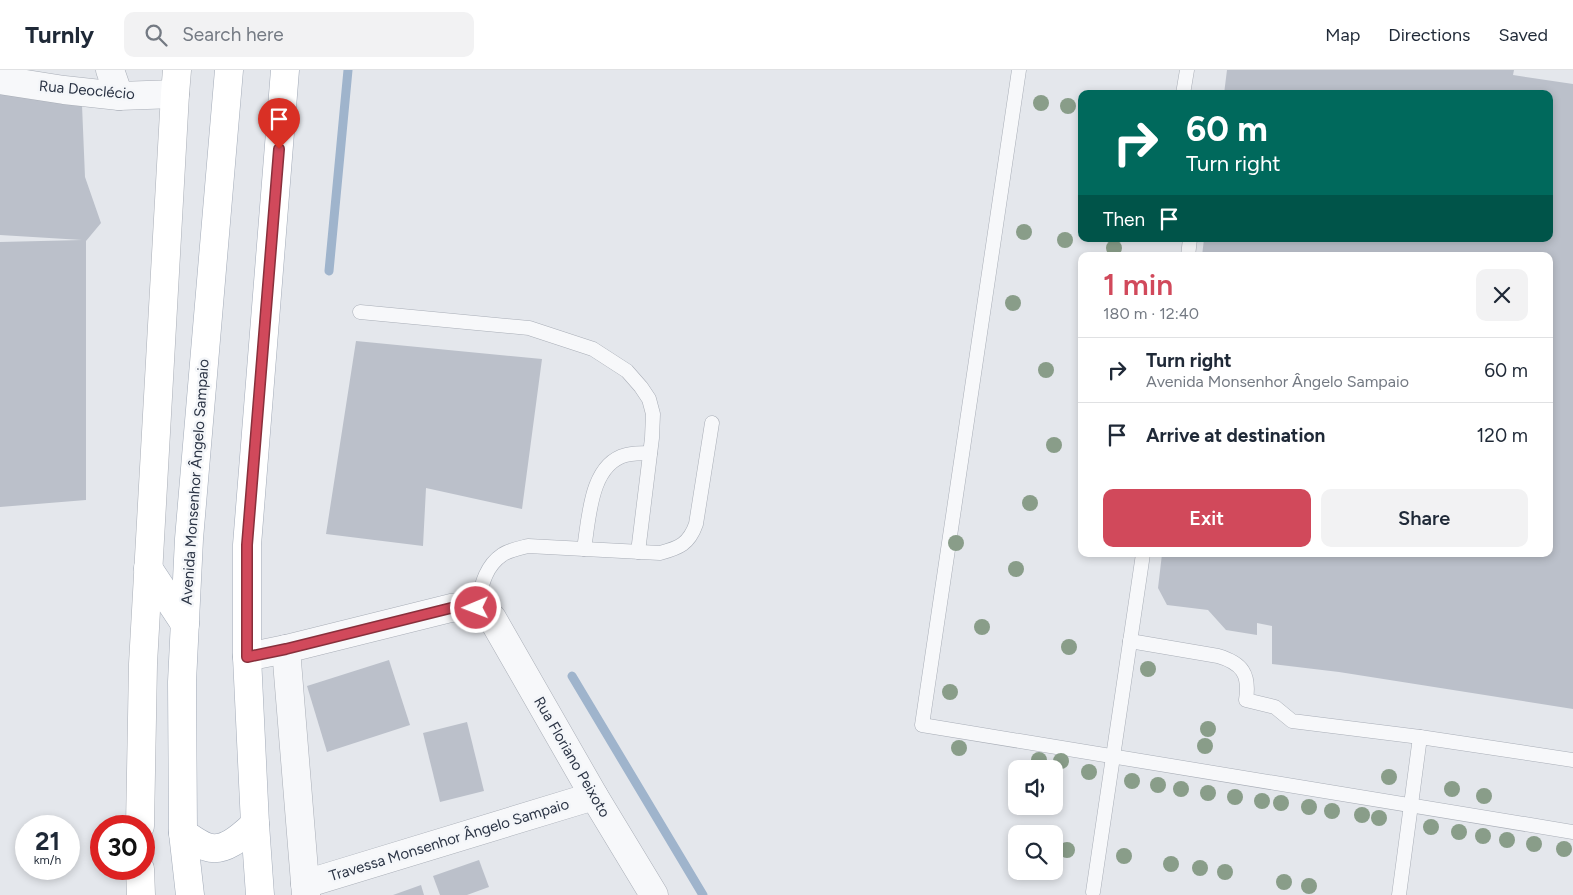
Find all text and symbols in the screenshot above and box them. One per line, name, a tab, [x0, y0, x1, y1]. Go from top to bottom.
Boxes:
search box	[124, 12, 474, 57]
text: Turnly	[25, 20, 94, 49]
icon: search	[142, 21, 170, 49]
text: Search here	[182, 23, 284, 46]
text: Map	[1325, 24, 1360, 46]
text: Directions	[1388, 24, 1470, 46]
text: Saved	[1498, 24, 1548, 46]
street label: Rua Deoclécio	[38, 77, 136, 103]
pin	[258, 98, 300, 149]
icon: arrive	[265, 105, 293, 133]
text: 60 m	[1186, 108, 1268, 150]
icon: right	[1103, 110, 1168, 175]
text: Turn right	[1186, 150, 1281, 177]
icon: arrive	[1155, 205, 1183, 233]
text: Then	[1103, 208, 1145, 231]
text: 1 min	[1103, 266, 1173, 303]
button: close	[1476, 269, 1528, 321]
text: 180 m · 12:40	[1103, 304, 1199, 323]
text: Turn right	[1146, 349, 1232, 372]
icon: right	[1103, 356, 1131, 384]
street label: Avenida Monsenhor Ângelo Sampaio	[177, 358, 213, 606]
text: 60 m	[1484, 359, 1528, 382]
text: Avenida Monsenhor Ângelo Sampaio	[1146, 372, 1409, 391]
icon: arrive	[1103, 421, 1131, 449]
text: Arrive at destination	[1146, 424, 1325, 447]
text: 120 m	[1476, 424, 1528, 447]
button: Exit	[1103, 489, 1311, 547]
button: Share	[1321, 489, 1528, 547]
position arrow	[449, 581, 501, 633]
street label: Rua Floriano Peixoto	[530, 693, 614, 821]
map controls	[1008, 760, 1063, 880]
button: sound	[1008, 760, 1063, 815]
street label: Travessa Monsenhor Ângelo Sampaio	[327, 795, 571, 885]
speed limit sign: 30	[90, 815, 155, 880]
button: search	[1008, 825, 1063, 880]
text: 21	[35, 826, 60, 856]
text: km/h	[34, 853, 61, 867]

